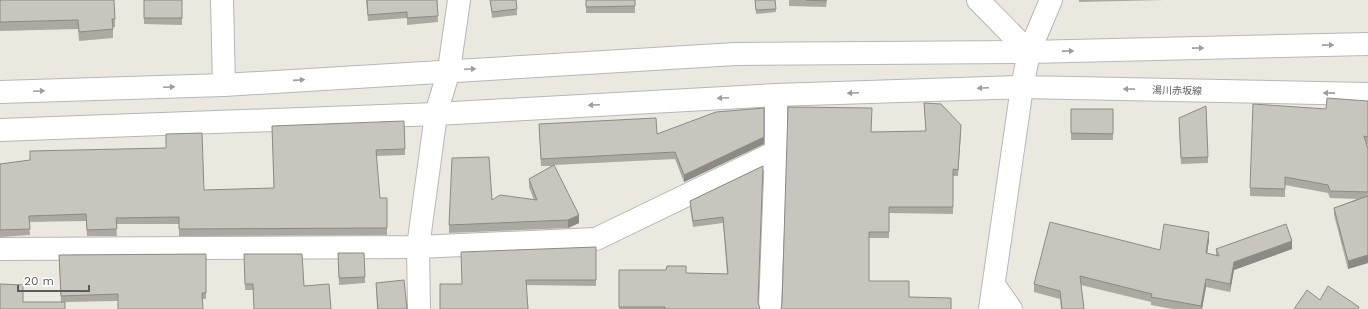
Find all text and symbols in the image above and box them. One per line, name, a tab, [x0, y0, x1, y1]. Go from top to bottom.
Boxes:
one-way arrow	[1322, 42, 1335, 48]
one-way arrow	[1192, 45, 1205, 51]
one-way arrow	[1062, 48, 1075, 54]
one-way arrow	[464, 66, 476, 73]
one-way arrow	[293, 77, 305, 84]
one-way arrow	[163, 83, 175, 90]
one-way arrow	[976, 85, 989, 91]
street label: 湯川赤坂線	[1152, 85, 1202, 96]
one-way arrow	[1122, 86, 1135, 92]
one-way arrow	[33, 87, 45, 94]
one-way arrow	[847, 89, 859, 96]
one-way arrow	[1322, 90, 1335, 96]
one-way arrow	[716, 95, 729, 101]
one-way arrow	[587, 102, 600, 108]
scale bar	[18, 267, 89, 293]
text: 20 m	[24, 274, 54, 288]

